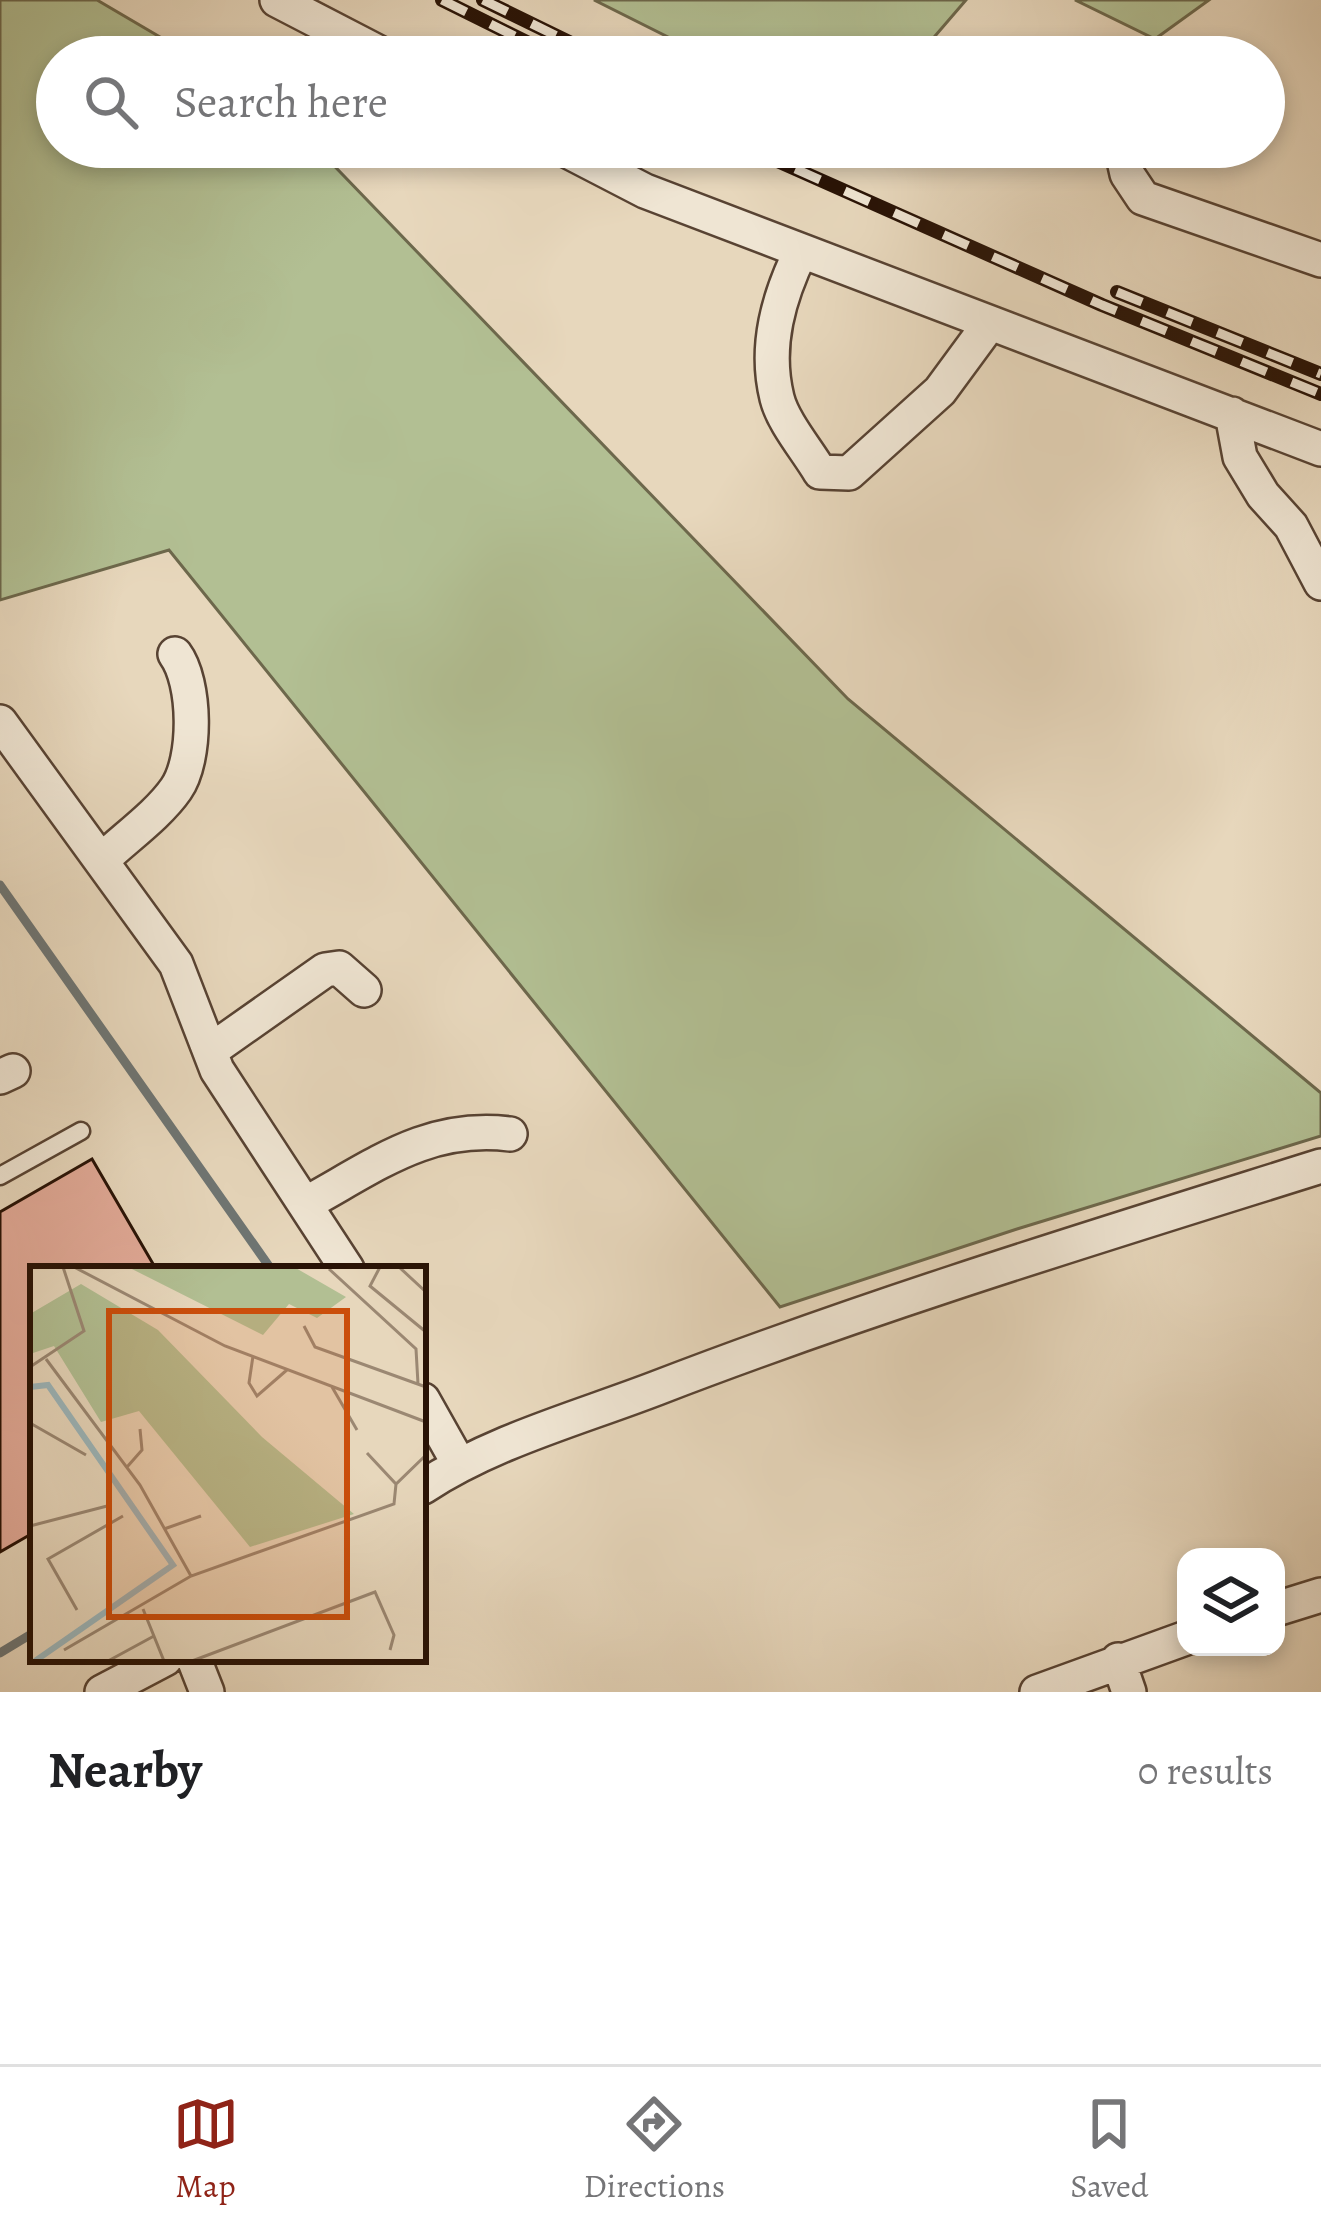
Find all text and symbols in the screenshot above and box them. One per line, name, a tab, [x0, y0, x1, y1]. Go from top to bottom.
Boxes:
search box	[36, 36, 1285, 168]
icon: search	[78, 69, 144, 135]
text: Search here	[174, 71, 388, 133]
inset map	[30, 1266, 426, 1662]
map controls	[1177, 1548, 1285, 1656]
button: layers	[1177, 1548, 1285, 1656]
text: Nearby	[48, 1735, 202, 1805]
text: 0 results	[1138, 1744, 1273, 1797]
tab: Map	[173, 2091, 239, 2208]
tab: Directions	[584, 2091, 725, 2208]
tab: Saved	[1070, 2091, 1148, 2208]

